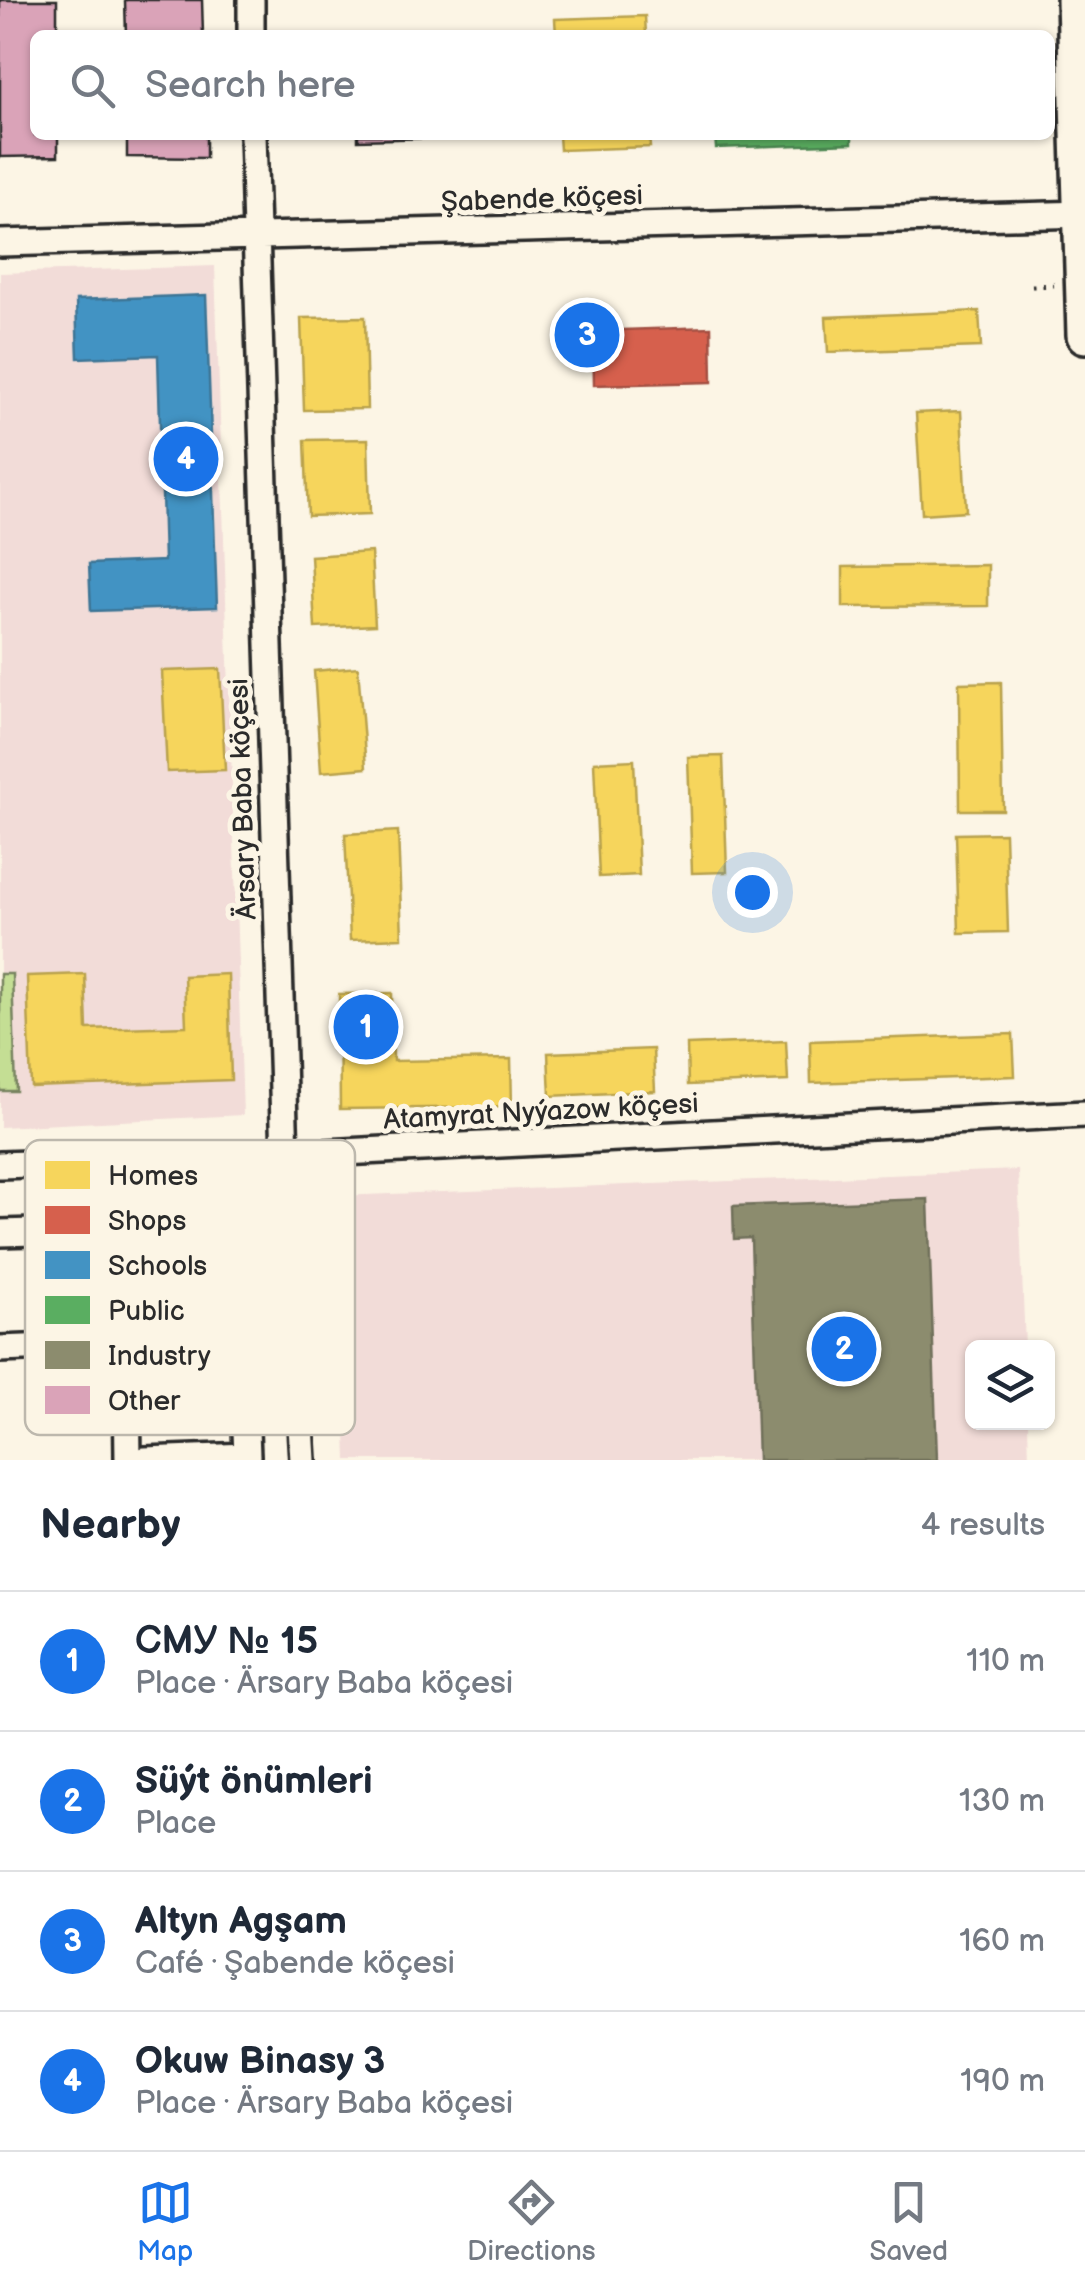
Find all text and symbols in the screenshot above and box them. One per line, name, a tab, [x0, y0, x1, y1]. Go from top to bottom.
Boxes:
search box	[30, 30, 1055, 140]
icon: search	[65, 58, 120, 113]
text: Search here	[145, 63, 356, 108]
street label: Şabende köçesi	[440, 179, 644, 219]
pin: 3	[554, 298, 620, 372]
pin: 4	[154, 422, 218, 496]
street label: Ärsary Baba köçesi	[222, 678, 264, 920]
your location	[727, 867, 778, 918]
pin: 1	[334, 990, 398, 1064]
street label: Atamyrat Nyýazow köçesi	[383, 1087, 699, 1137]
legend	[25, 1140, 355, 1435]
text: Homes	[108, 1160, 198, 1193]
text: Shops	[108, 1205, 187, 1238]
text: Schools	[108, 1250, 207, 1283]
text: Public	[108, 1295, 185, 1328]
pin: 2	[812, 1312, 876, 1386]
text: Industry	[108, 1340, 211, 1373]
map controls	[965, 1340, 1055, 1430]
button: layers	[965, 1340, 1055, 1430]
text: Other	[108, 1385, 181, 1418]
text: Nearby	[40, 1500, 180, 1551]
text: 4 results	[921, 1506, 1045, 1545]
text: СМУ № 15	[135, 1619, 318, 1664]
text: 1	[66, 1642, 79, 1681]
text: 110 m	[966, 1642, 1045, 1681]
text: Place · Ärsary Baba köçesi	[135, 1664, 513, 1703]
text: Süýt önümleri	[135, 1759, 373, 1804]
text: 2	[63, 1782, 82, 1821]
text: 130 m	[959, 1782, 1045, 1821]
text: Place	[135, 1804, 216, 1843]
text: Altyn Agşam	[135, 1899, 347, 1944]
text: 3	[63, 1922, 82, 1961]
text: 160 m	[959, 1922, 1045, 1961]
text: Café · Şabende köçesi	[135, 1944, 455, 1983]
text: Okuw Binasy 3	[135, 2039, 385, 2084]
text: 4	[63, 2062, 82, 2101]
text: 190 m	[960, 2062, 1045, 2101]
text: Place · Ärsary Baba köçesi	[135, 2084, 513, 2123]
tab: Map	[137, 2175, 193, 2268]
tab: Directions	[467, 2175, 596, 2268]
tab: Saved	[870, 2175, 948, 2268]

